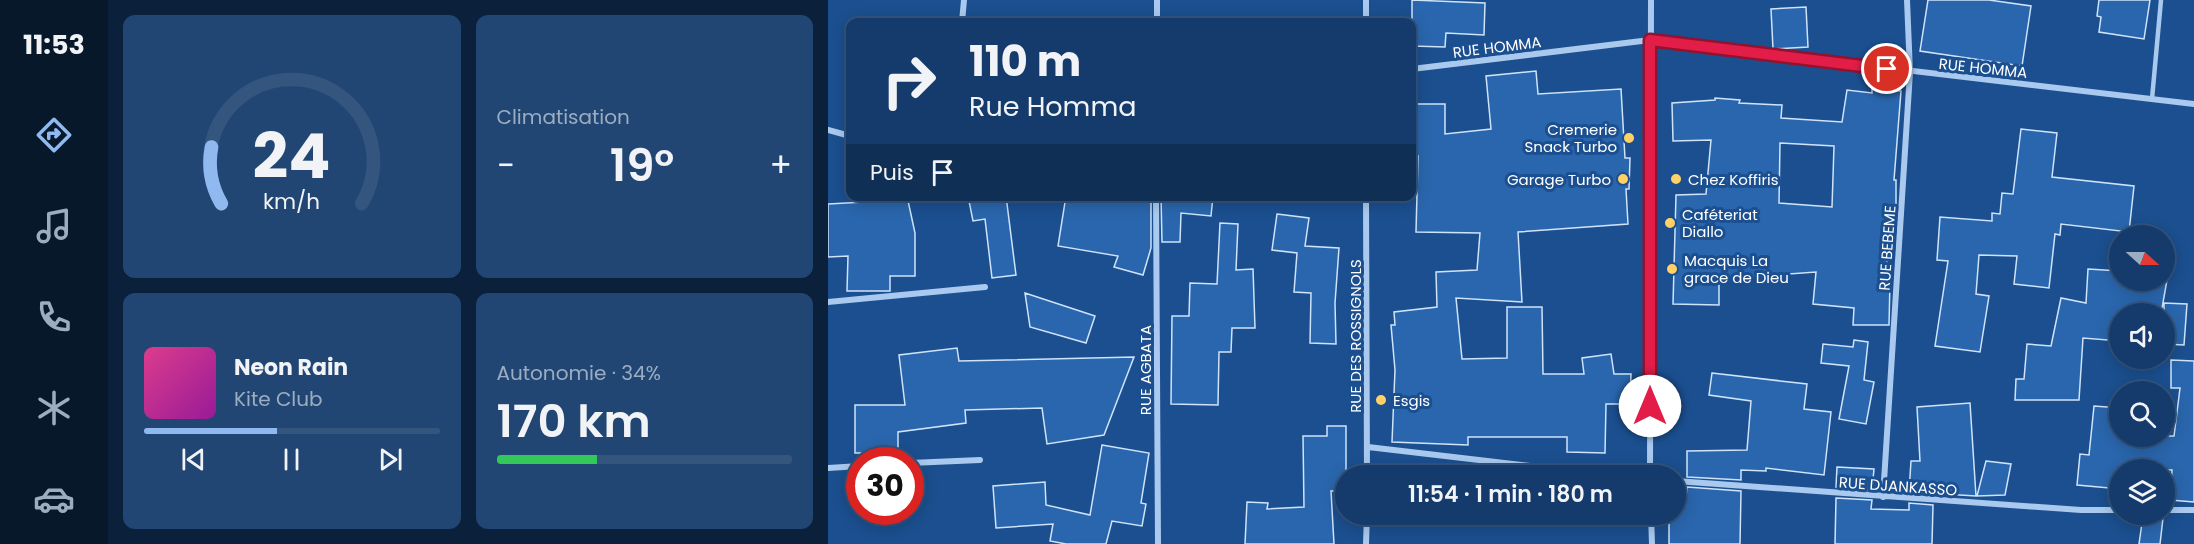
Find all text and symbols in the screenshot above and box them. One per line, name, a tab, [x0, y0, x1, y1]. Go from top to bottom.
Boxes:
text: 11:53	[23, 26, 85, 63]
street label: RUE HOMMA	[1452, 31, 1542, 63]
text: 110 m	[969, 32, 1081, 91]
icon: right	[870, 42, 948, 120]
pin	[1861, 43, 1912, 94]
icon: arrive	[1870, 52, 1903, 85]
street label: RUE HOMMA	[1938, 53, 2028, 83]
text: Rue Homma	[969, 88, 1136, 125]
text: Climatisation	[497, 103, 630, 131]
text: 24	[253, 112, 331, 200]
icon: directions	[33, 114, 75, 156]
place label: Cremerie Snack Turbo	[1525, 119, 1617, 157]
marker: Cremerie Snack Turbo	[1622, 131, 1636, 145]
text: 19°	[610, 134, 674, 197]
text: −	[497, 142, 515, 189]
text: +	[769, 142, 792, 189]
icon: arrive	[926, 156, 959, 189]
text: Puis	[870, 157, 914, 188]
place label: Garage Turbo	[1507, 169, 1611, 190]
place label: Chez Koffiris	[1688, 169, 1779, 190]
marker: Garage Turbo	[1616, 172, 1630, 186]
marker: Chez Koffiris	[1669, 172, 1683, 186]
text: km/h	[263, 186, 320, 217]
place label: Caféteriat Diallo	[1682, 204, 1758, 242]
icon: music	[33, 205, 75, 247]
street label: RUE BEBEME	[1874, 205, 1900, 291]
marker: Caféteriat Diallo	[1663, 216, 1677, 230]
north arrow	[2109, 225, 2175, 291]
map controls	[2109, 225, 2175, 525]
place label: Macquis La grace de Dieu	[1684, 250, 1789, 288]
street label: RUE DES ROSSIGNOLS	[1345, 259, 1366, 413]
marker: Macquis La grace de Dieu	[1665, 262, 1679, 276]
icon: phone	[33, 296, 75, 338]
button: sound	[2109, 303, 2175, 369]
street label: RUE AGBATA	[1135, 325, 1156, 415]
text: Neon Rain	[234, 352, 348, 383]
text: Autonomie · 34%	[497, 359, 661, 387]
position arrow	[1618, 374, 1682, 438]
button: search	[2109, 381, 2175, 447]
text: Kite Club	[234, 385, 323, 413]
icon: climate	[33, 387, 75, 429]
text: 170 km	[497, 390, 651, 453]
place label: Esgis	[1393, 390, 1430, 411]
marker: Esgis	[1374, 393, 1388, 407]
icon: previous	[177, 443, 210, 476]
icon: pause	[275, 443, 308, 476]
icon: next	[374, 443, 407, 476]
speed limit sign: 30	[846, 447, 924, 525]
button: layers	[2109, 459, 2175, 525]
street label: RUE DJANKASSO	[1838, 471, 1958, 501]
icon: car	[33, 478, 75, 520]
text: 11:54 · 1 min · 180 m	[1408, 479, 1613, 510]

